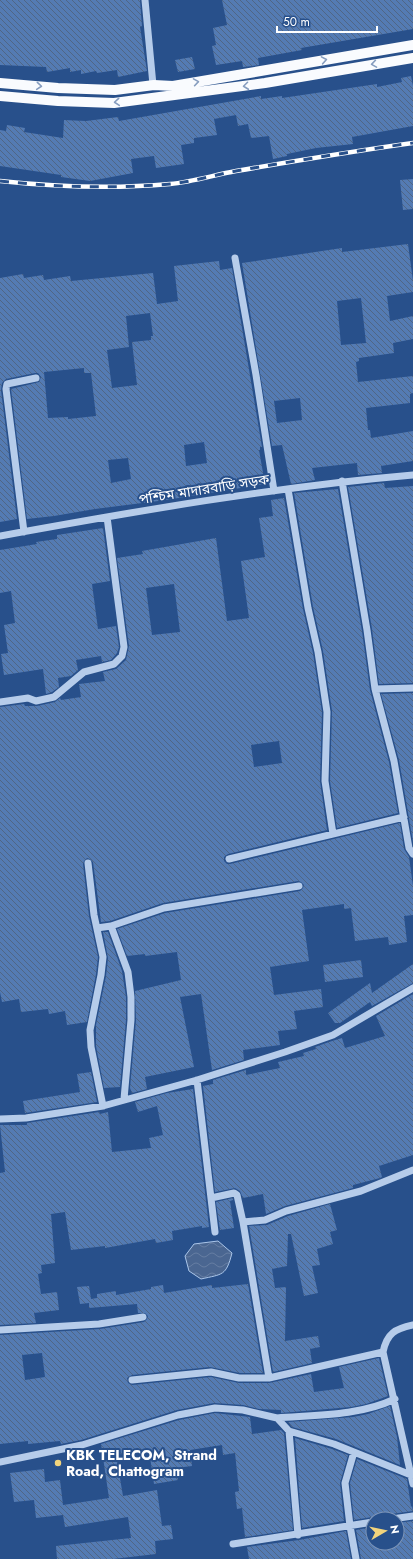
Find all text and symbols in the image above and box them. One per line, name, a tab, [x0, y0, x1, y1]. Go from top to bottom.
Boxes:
scale bar	[277, 8, 377, 34]
text: 50 m	[283, 13, 310, 31]
one-way arrow	[321, 57, 327, 65]
one-way arrow	[371, 59, 378, 68]
one-way arrow	[193, 78, 199, 87]
one-way arrow	[243, 81, 249, 90]
one-way arrow	[36, 82, 42, 91]
one-way arrow	[114, 97, 120, 106]
street label: পশ্চিম মাদারবাড়ি সড়ক	[137, 469, 271, 509]
place label: KBK TELECOM, Strand Road, Chattogram	[66, 1445, 217, 1481]
marker: KBK TELECOM, Strand Road, Chattogram	[53, 1458, 63, 1468]
north arrow	[365, 1511, 405, 1551]
text: N	[386, 1524, 403, 1535]

